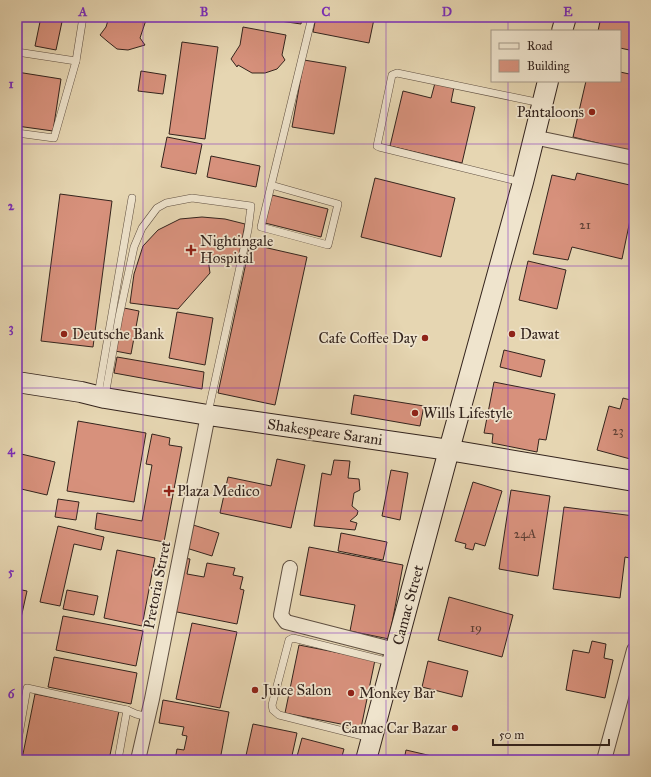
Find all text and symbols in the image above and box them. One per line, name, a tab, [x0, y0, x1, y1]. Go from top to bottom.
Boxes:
text: A	[78, 4, 88, 20]
text: B	[200, 4, 209, 20]
text: C	[322, 4, 331, 20]
text: D	[442, 4, 452, 20]
text: E	[563, 4, 573, 20]
legend	[491, 30, 621, 82]
text: Road	[527, 39, 553, 53]
text: Building	[527, 59, 570, 74]
text: 1	[8, 76, 14, 92]
place label: Pantaloons	[517, 103, 584, 121]
marker: Pantaloons	[587, 107, 597, 117]
text: 2	[8, 198, 15, 214]
house number: 21	[579, 217, 591, 233]
place label: Nightingale Hospital	[200, 232, 273, 267]
marker: Nightingale Hospital	[185, 244, 197, 256]
text: 3	[8, 320, 14, 336]
place label: Deutsche Bank	[72, 325, 164, 343]
place label: Dawat	[520, 325, 560, 343]
marker: Deutsche Bank	[59, 329, 69, 339]
place label: Cafe Coffee Day	[318, 329, 418, 347]
marker: Dawat	[507, 329, 517, 339]
marker: Cafe Coffee Day	[420, 333, 430, 343]
place label: Wills Lifestyle	[423, 404, 513, 422]
marker: Wills Lifestyle	[410, 408, 420, 418]
street label: Shakespeare Sarani	[266, 415, 384, 449]
house number: 23	[612, 423, 624, 439]
text: 4	[7, 442, 15, 458]
place label: Plaza Medico	[177, 482, 260, 500]
marker: Plaza Medico	[164, 486, 174, 496]
house number: 24A	[514, 526, 536, 542]
street label: Pretoria Strret	[140, 539, 174, 630]
street label: Camac Street	[389, 562, 428, 647]
text: 5	[8, 564, 15, 580]
house number: 19	[470, 620, 482, 636]
place label: Juice Salon	[261, 681, 331, 700]
place label: Monkey Bar	[359, 684, 436, 702]
marker: Juice Salon	[250, 685, 260, 695]
text: 6	[8, 686, 16, 702]
marker: Monkey Bar	[346, 688, 356, 698]
place label: Camac Car Bazar	[341, 719, 447, 737]
scale bar	[493, 721, 609, 747]
marker: Camac Car Bazar	[450, 723, 460, 733]
text: 50 m	[499, 728, 524, 742]

